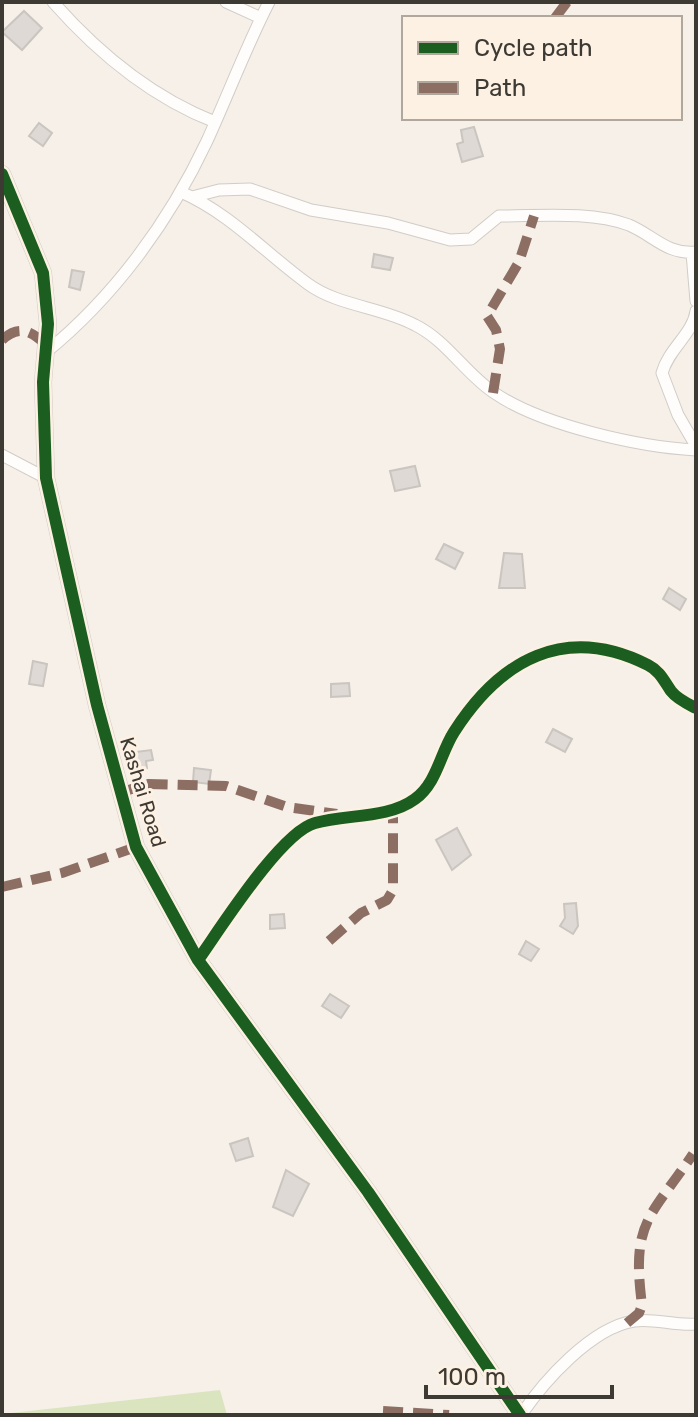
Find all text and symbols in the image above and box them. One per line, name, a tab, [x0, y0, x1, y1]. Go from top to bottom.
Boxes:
legend	[402, 16, 682, 120]
text: Cycle path	[474, 34, 593, 62]
text: Path	[474, 74, 526, 102]
street label: Kashai Road	[115, 734, 171, 850]
scale bar	[426, 1349, 612, 1399]
text: 100 m	[438, 1363, 506, 1391]

